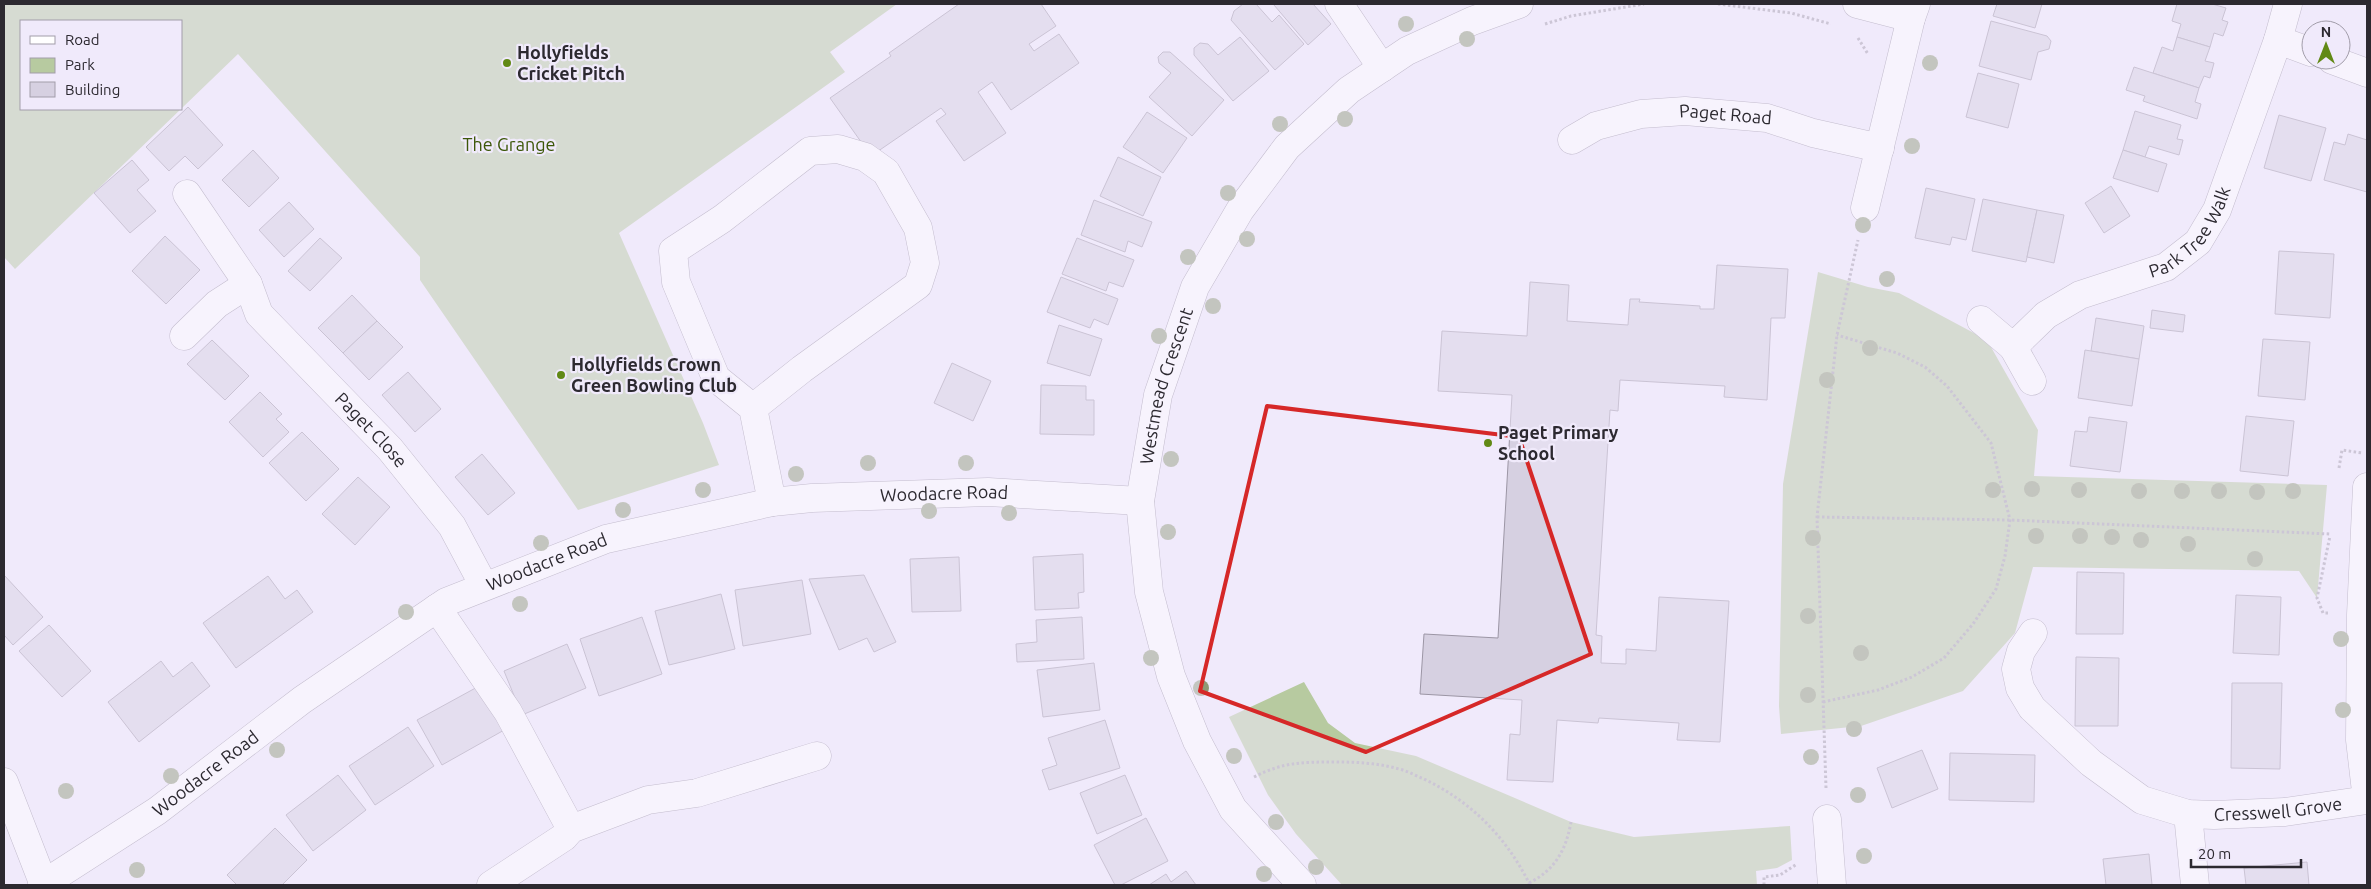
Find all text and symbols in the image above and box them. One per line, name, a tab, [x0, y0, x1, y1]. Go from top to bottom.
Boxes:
legend	[20, 20, 182, 110]
north arrow	[2301, 20, 2351, 70]
text: N	[2321, 24, 2331, 40]
text: Road	[65, 31, 100, 48]
place label: Hollyfields Cricket Pitch	[517, 42, 625, 83]
text: Park	[65, 56, 95, 73]
marker: Hollyfields Cricket Pitch	[501, 57, 513, 69]
text: Building	[65, 81, 120, 98]
street label: Paget Road	[1678, 100, 1773, 127]
park label: The Grange	[463, 134, 555, 154]
street label: Park Tree Walk	[2146, 183, 2234, 281]
street label: Westmead Crescent	[1135, 305, 1196, 466]
place label: Hollyfields Crown Green Bowling Club	[571, 354, 737, 395]
marker: Hollyfields Crown Green Bowling Club	[555, 369, 567, 381]
street label: Paget Close	[332, 388, 412, 471]
place label: Paget Primary School	[1498, 422, 1619, 463]
marker: Paget Primary School	[1482, 437, 1494, 449]
street label: Woodacre Road	[880, 481, 1009, 505]
street label: Woodacre Road	[483, 529, 610, 594]
street label: Woodacre Road	[148, 726, 262, 820]
street label: Cresswell Grove	[2213, 793, 2343, 824]
scale bar	[2191, 836, 2301, 868]
text: 20 m	[2198, 845, 2231, 862]

